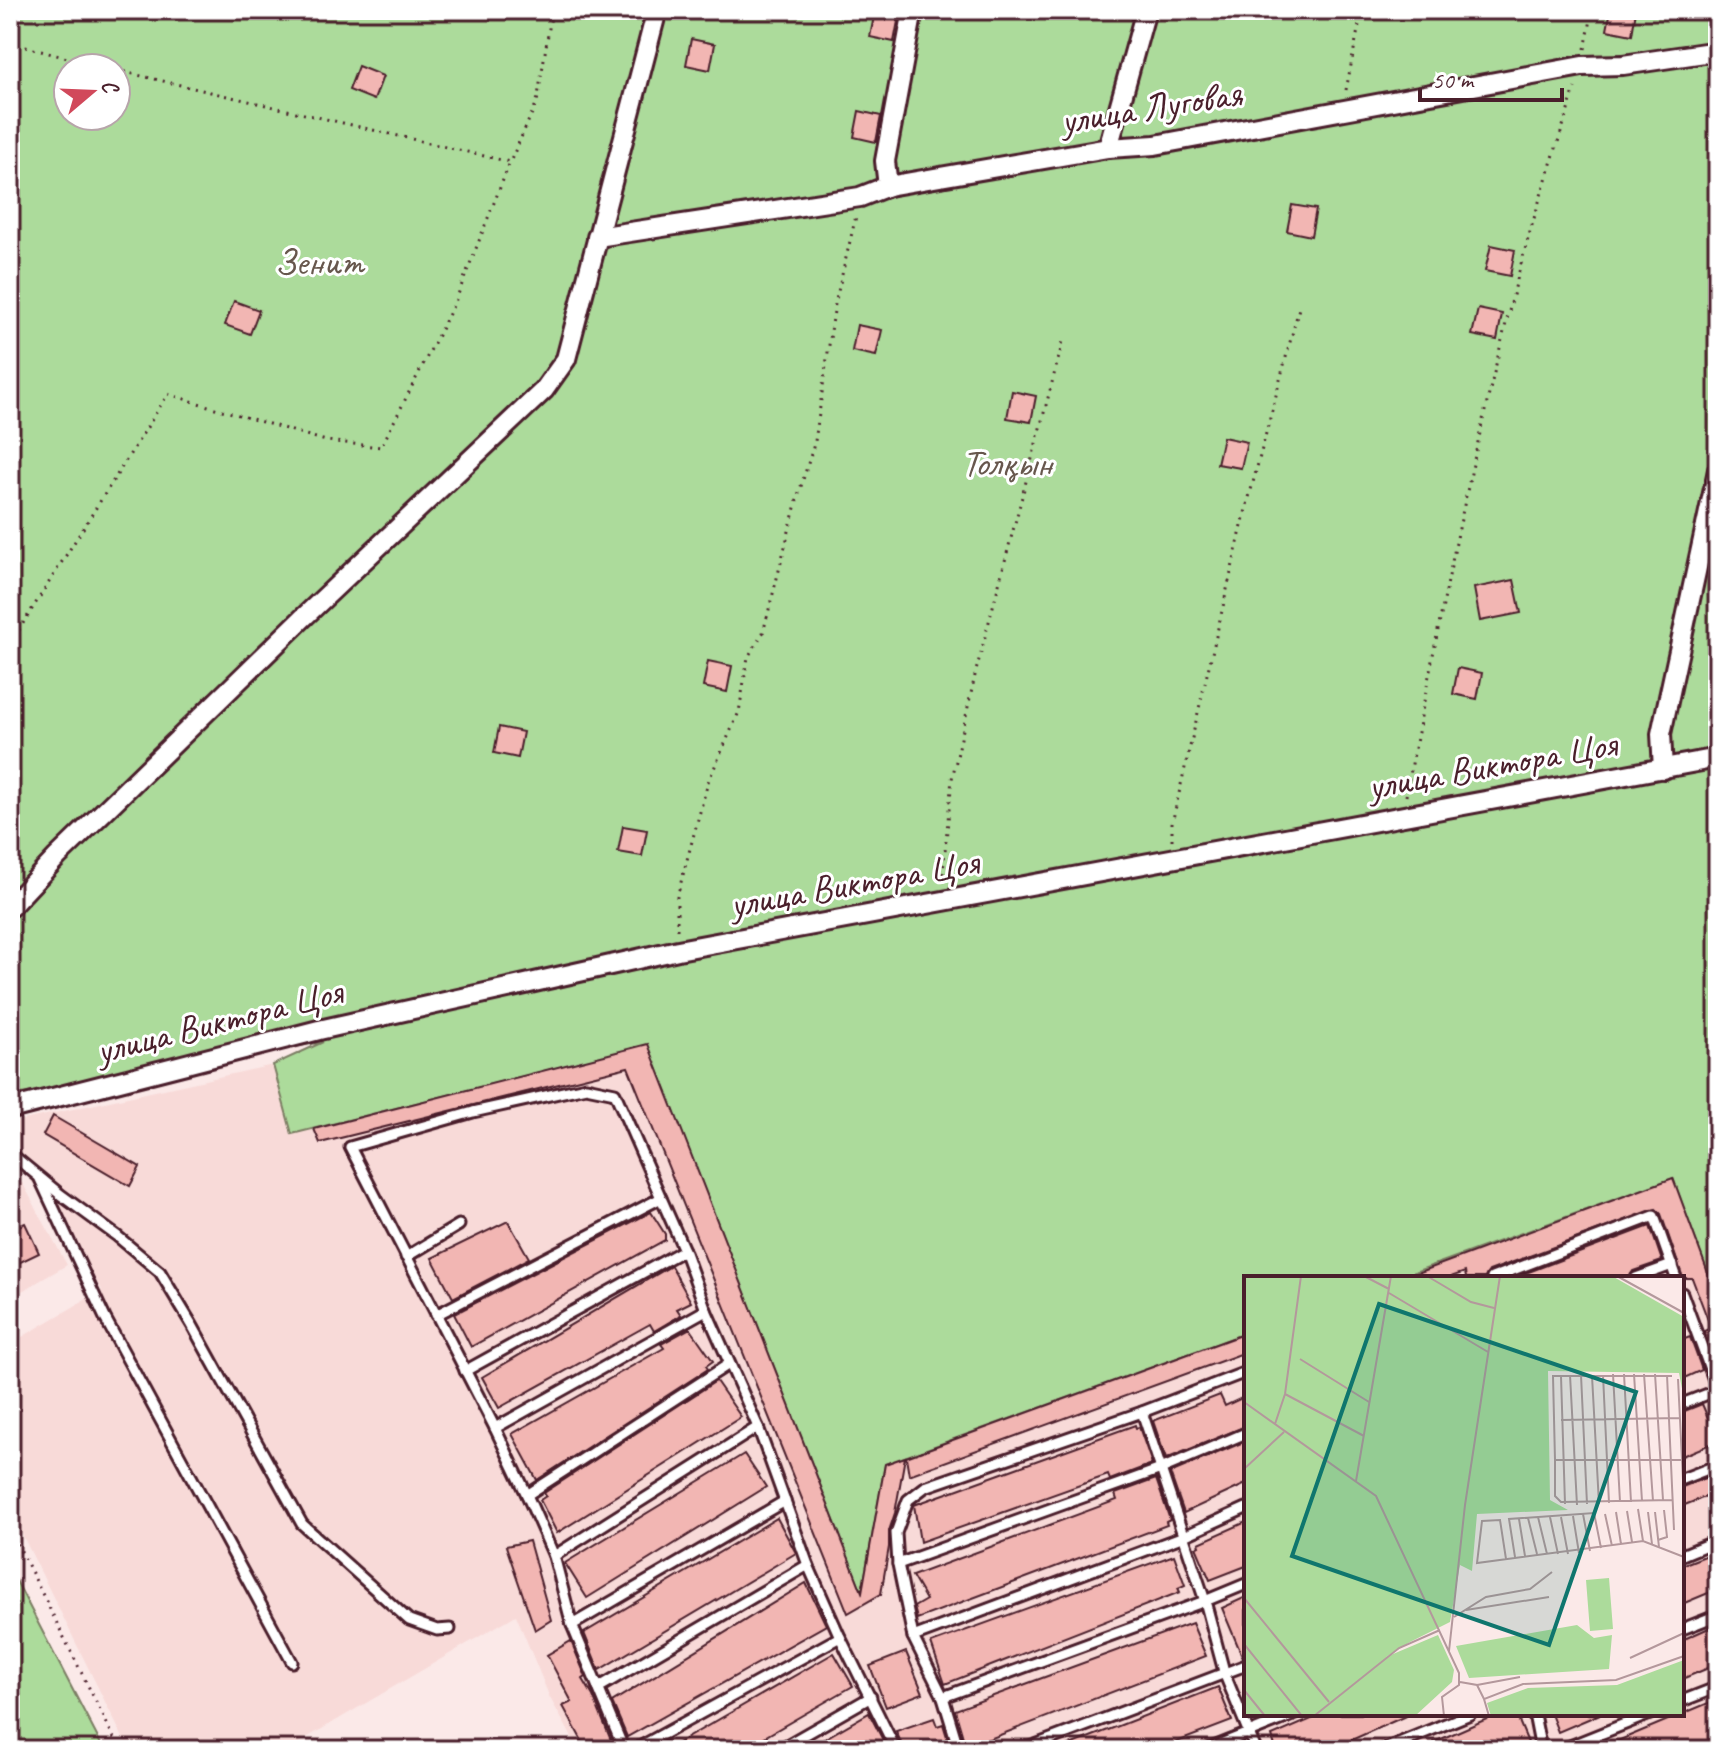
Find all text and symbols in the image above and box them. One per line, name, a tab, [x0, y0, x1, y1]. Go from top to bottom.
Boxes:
north arrow	[52, 52, 132, 132]
scale bar	[1420, 52, 1562, 102]
text: 50 m	[1432, 65, 1475, 95]
street label: улица Луговая	[1055, 69, 1246, 145]
text: С	[95, 76, 126, 98]
park label: Зенит	[275, 238, 366, 285]
park label: Толқын	[962, 439, 1054, 486]
street label: улица Виктора Цоя	[1362, 719, 1623, 810]
street label: улица Виктора Цоя	[724, 837, 985, 928]
street label: улица Виктора Цоя	[89, 967, 350, 1075]
inset map	[1244, 1276, 1684, 1716]

